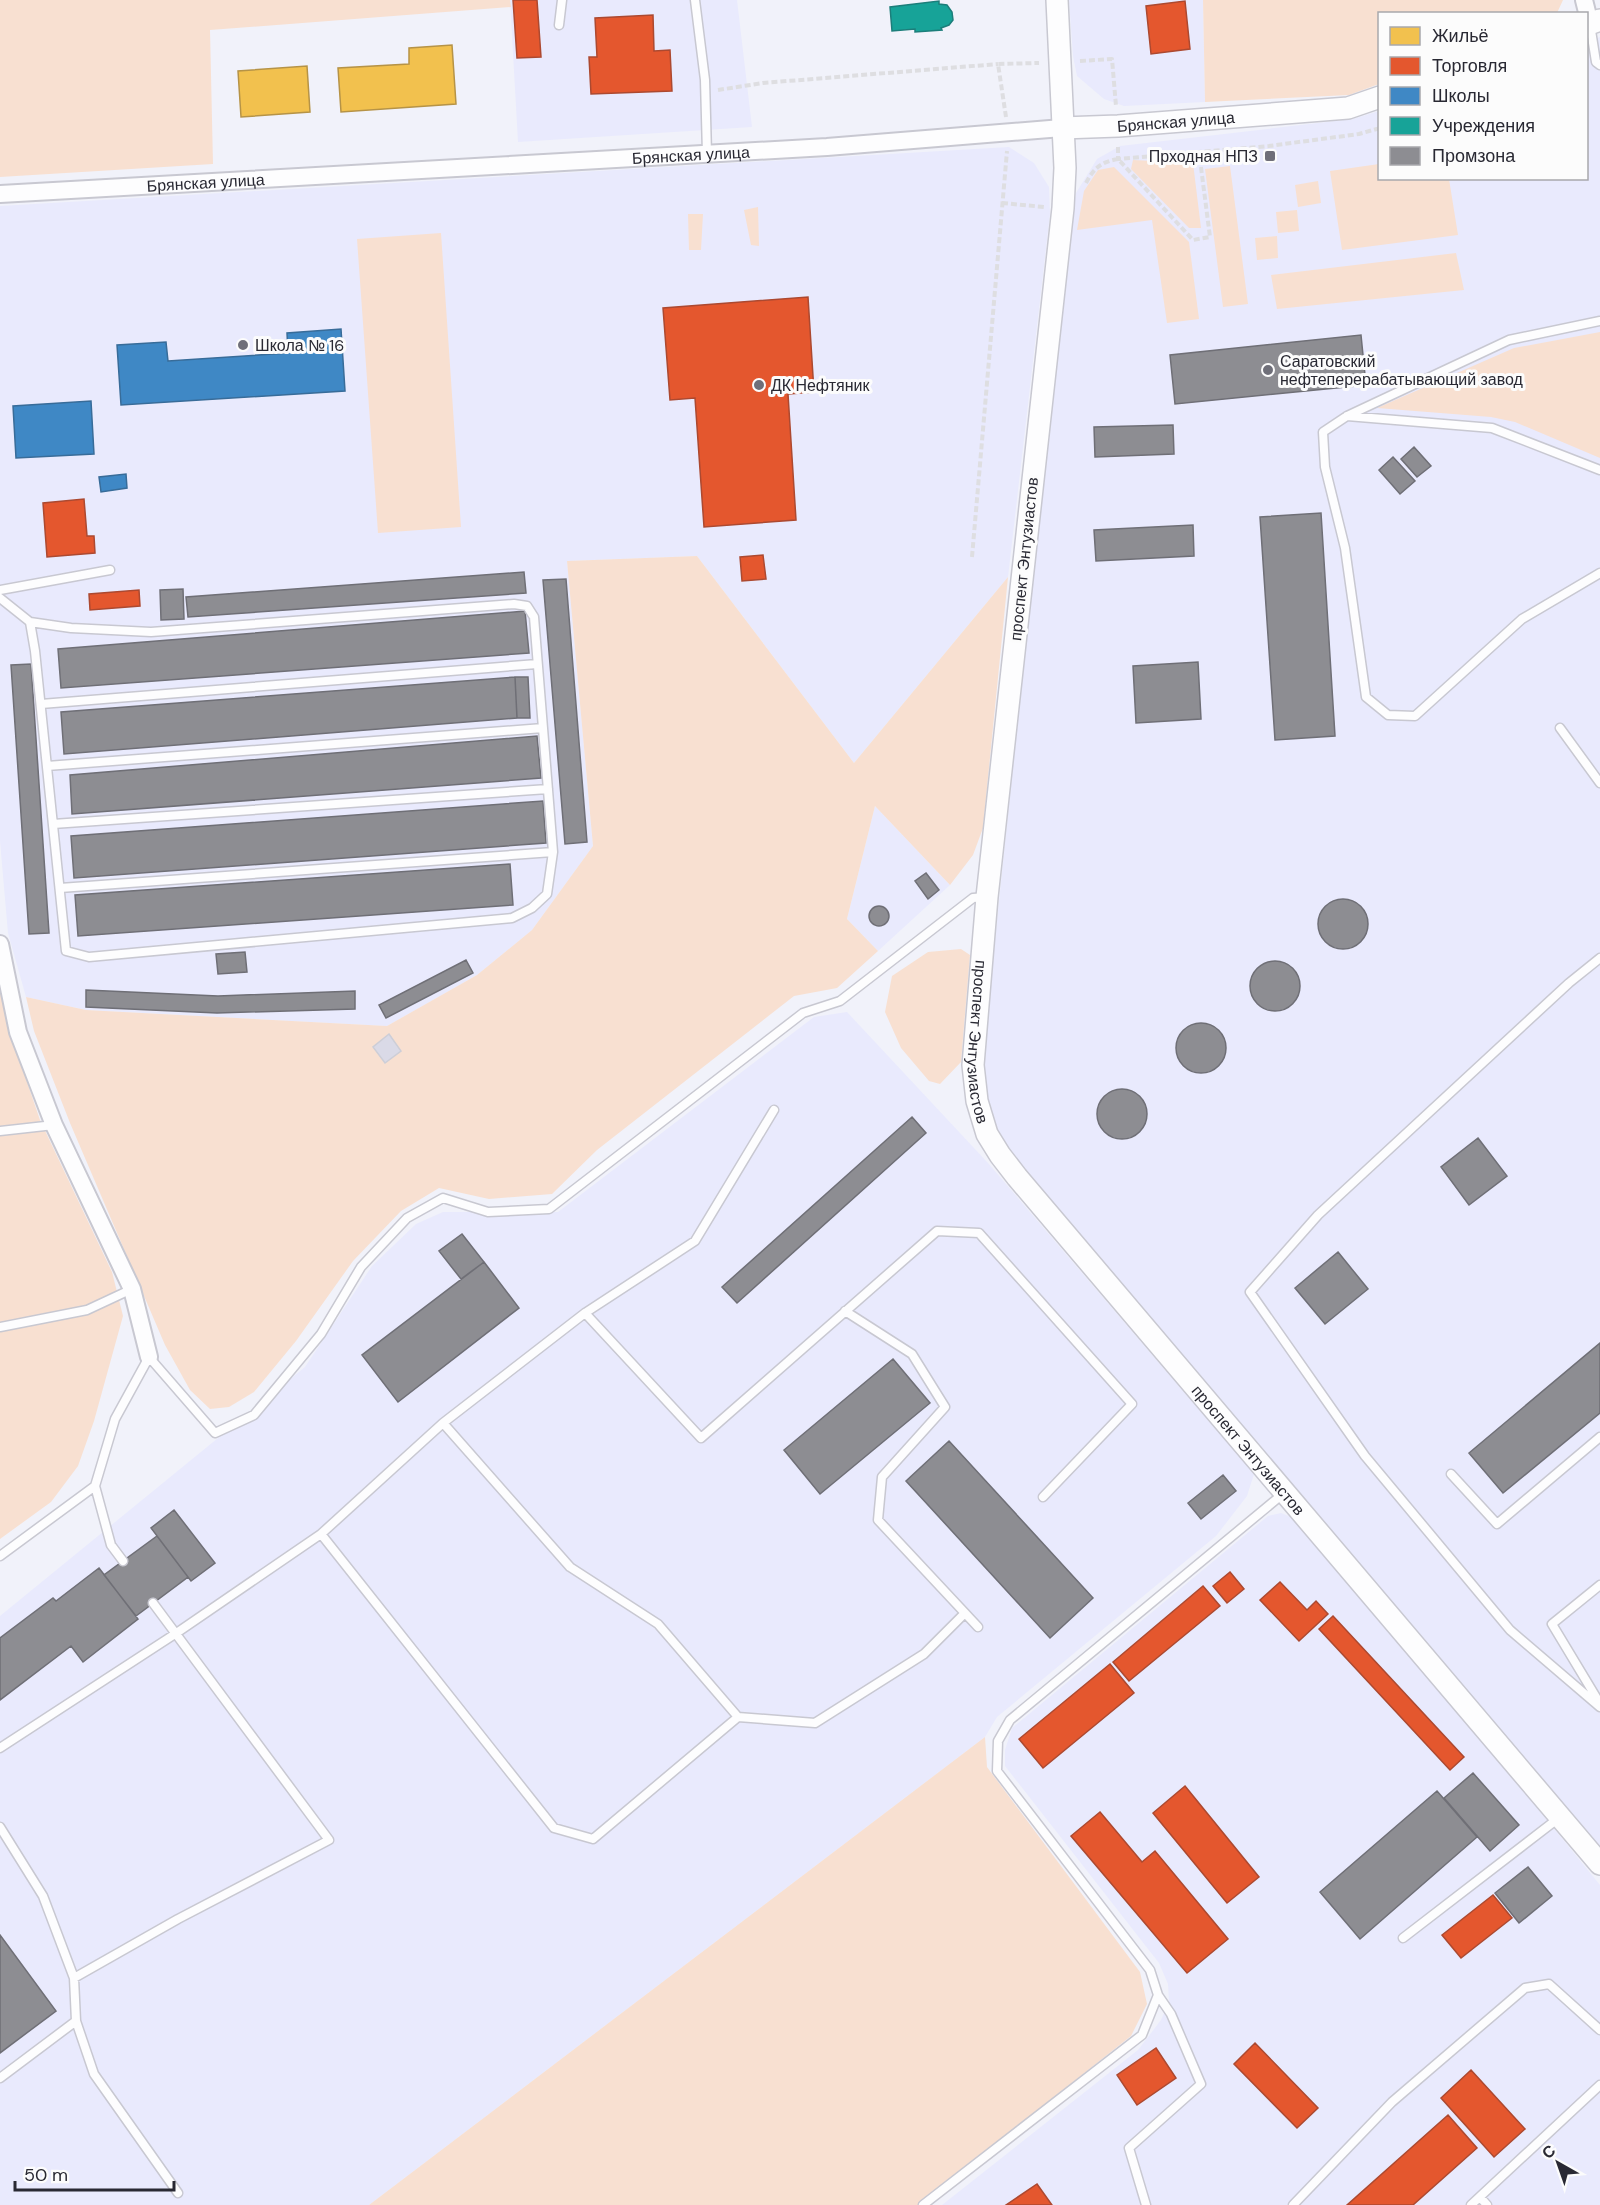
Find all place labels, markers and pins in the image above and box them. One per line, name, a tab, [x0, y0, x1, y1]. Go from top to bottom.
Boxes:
place label: Прходная НПЗ	[1149, 146, 1258, 167]
marker: Прходная НПЗ	[1263, 149, 1277, 163]
place label: Школа № 16	[255, 335, 344, 356]
marker: Школа № 16	[236, 338, 250, 352]
place label: Саратовский нефтеперерабатывающий завод	[1280, 351, 1524, 390]
marker: Саратовский нефтеперерабатывающий завод	[1261, 363, 1275, 377]
place label: ДК Нефтяник	[771, 375, 870, 396]
marker: ДК Нефтяник	[752, 378, 766, 392]

